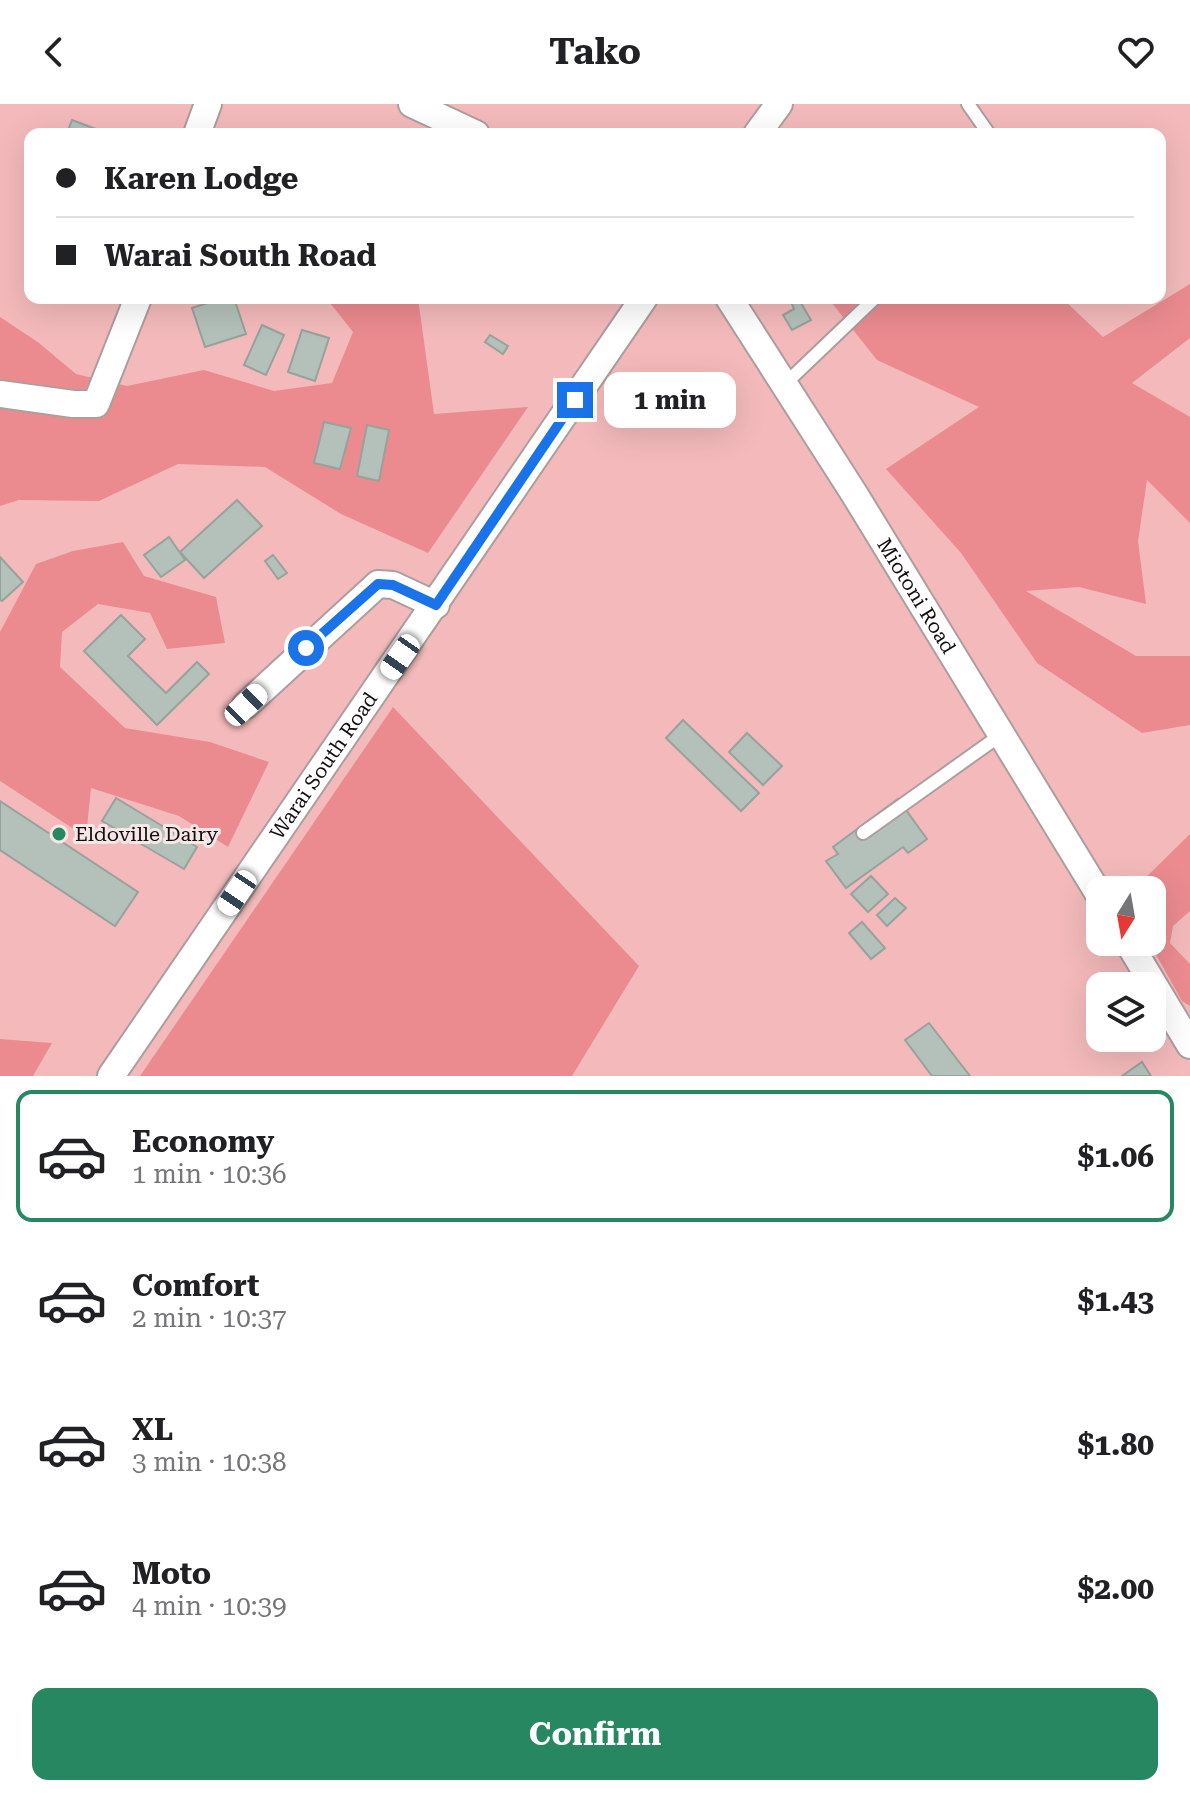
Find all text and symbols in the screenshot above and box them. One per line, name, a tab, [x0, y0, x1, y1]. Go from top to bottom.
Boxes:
icon: back	[32, 30, 76, 74]
icon: heart	[1114, 30, 1158, 74]
text: Tako	[549, 31, 641, 73]
text: Karen Lodge	[104, 161, 298, 196]
text: Warai South Road	[104, 238, 376, 273]
callout: 1 min	[603, 372, 735, 428]
route end	[557, 382, 593, 418]
text: 1 min	[634, 385, 706, 415]
street label: Miotoni Road	[872, 534, 961, 658]
route start	[288, 630, 324, 666]
car	[376, 630, 424, 684]
car	[220, 680, 272, 730]
street label: Warai South Road	[265, 688, 382, 844]
place label: Eldoville Dairy	[75, 822, 218, 846]
marker: Eldoville Dairy	[50, 825, 68, 843]
car	[214, 866, 260, 920]
north arrow	[1086, 876, 1166, 956]
map controls	[1086, 876, 1166, 1052]
button: layers	[1086, 972, 1166, 1052]
icon: car	[36, 1120, 108, 1192]
text: Economy	[132, 1124, 274, 1159]
text: $1.06	[1077, 1139, 1154, 1174]
text: 1 min · 10:36	[132, 1159, 287, 1189]
icon: car	[36, 1264, 108, 1336]
text: Comfort	[132, 1268, 259, 1303]
text: $1.43	[1077, 1283, 1154, 1318]
text: 2 min · 10:37	[132, 1303, 287, 1333]
icon: car	[36, 1408, 108, 1480]
text: XL	[132, 1412, 173, 1447]
text: $1.80	[1077, 1427, 1154, 1462]
text: 3 min · 10:38	[132, 1447, 287, 1477]
icon: car	[36, 1552, 108, 1624]
text: Moto	[132, 1556, 211, 1591]
text: $2.00	[1077, 1571, 1154, 1606]
text: 4 min · 10:39	[132, 1591, 287, 1621]
button: Confirm	[32, 1688, 1158, 1780]

